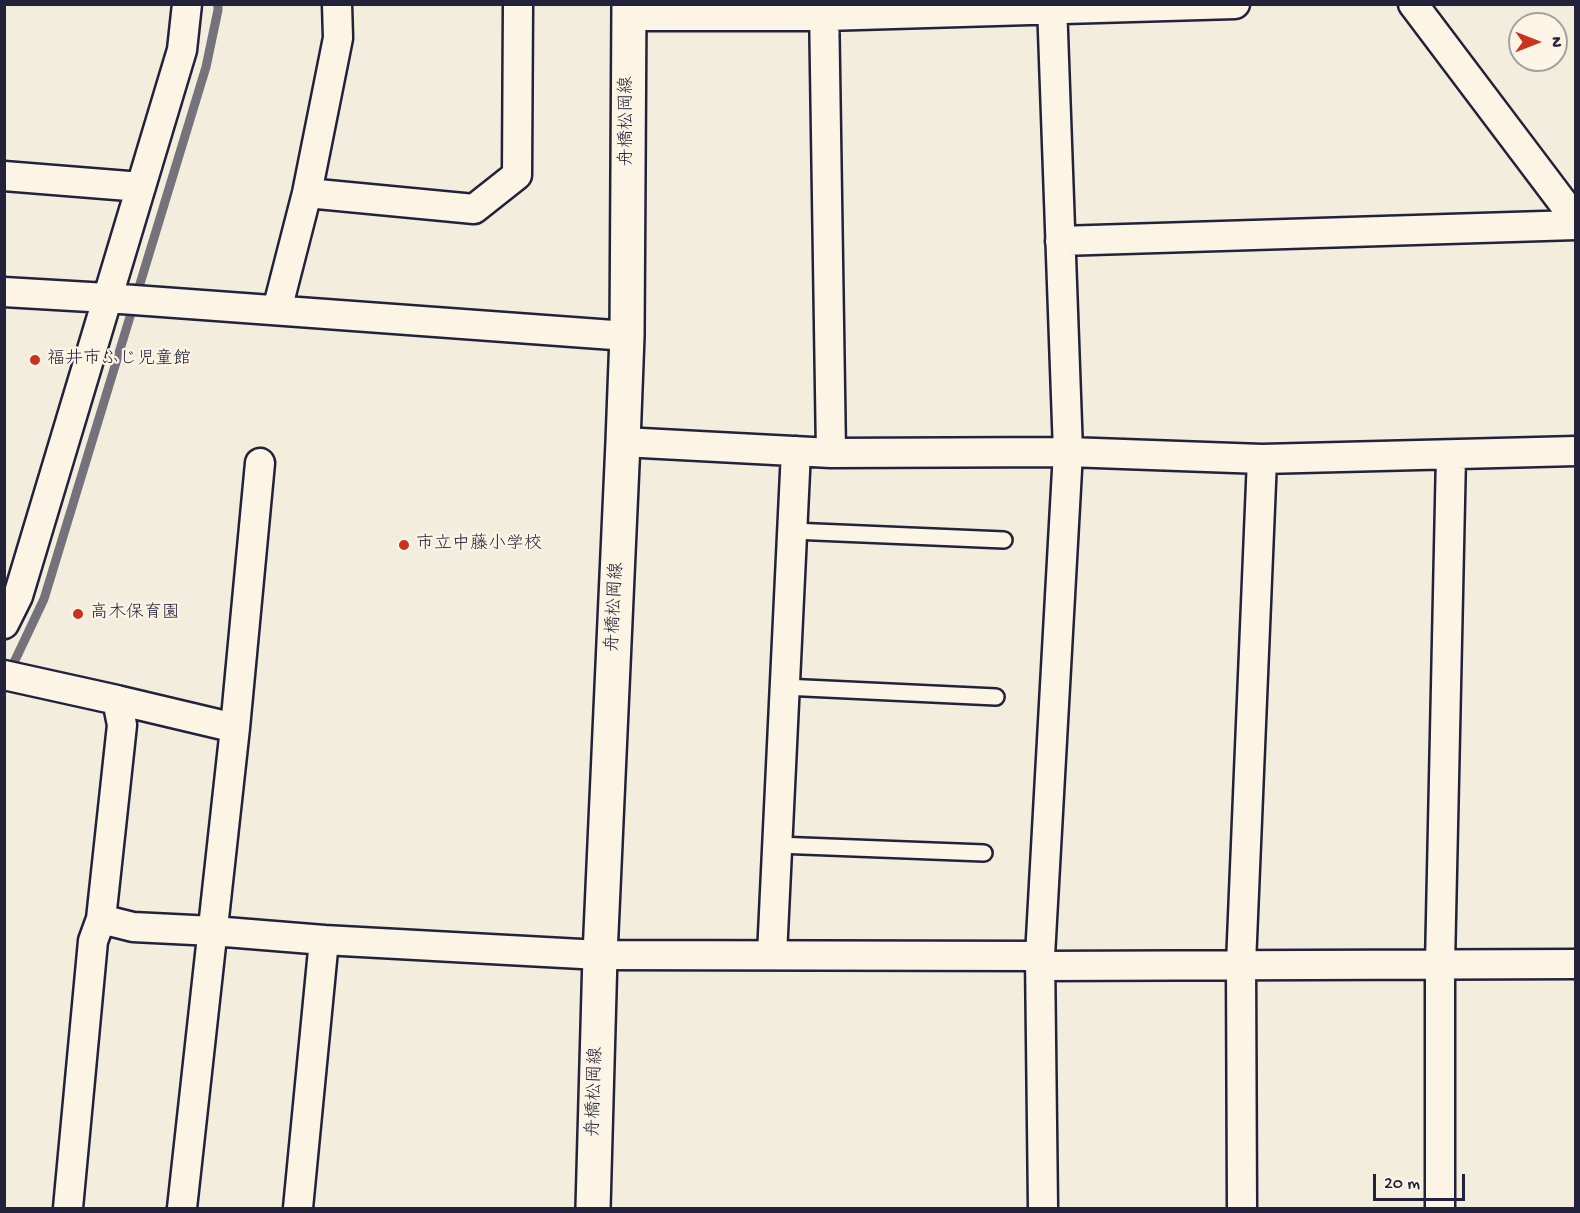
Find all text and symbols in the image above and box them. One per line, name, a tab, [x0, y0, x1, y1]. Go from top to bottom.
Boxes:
north arrow	[1508, 12, 1568, 72]
text: N	[1545, 37, 1564, 47]
street label: 舟橋松岡線	[617, 76, 639, 166]
place label: 福井市ふじ児童館	[47, 349, 191, 371]
marker: 福井市ふじ児童館	[28, 353, 42, 367]
place label: 市立中藤小学校	[416, 534, 542, 556]
marker: 市立中藤小学校	[397, 538, 411, 552]
street label: 舟橋松岡線	[603, 561, 629, 653]
place label: 高木保育園	[90, 603, 180, 625]
marker: 高木保育園	[71, 607, 85, 621]
street label: 舟橋松岡線	[584, 1047, 608, 1137]
scale bar	[1376, 1162, 1468, 1200]
text: 20 m	[1384, 1174, 1420, 1195]

